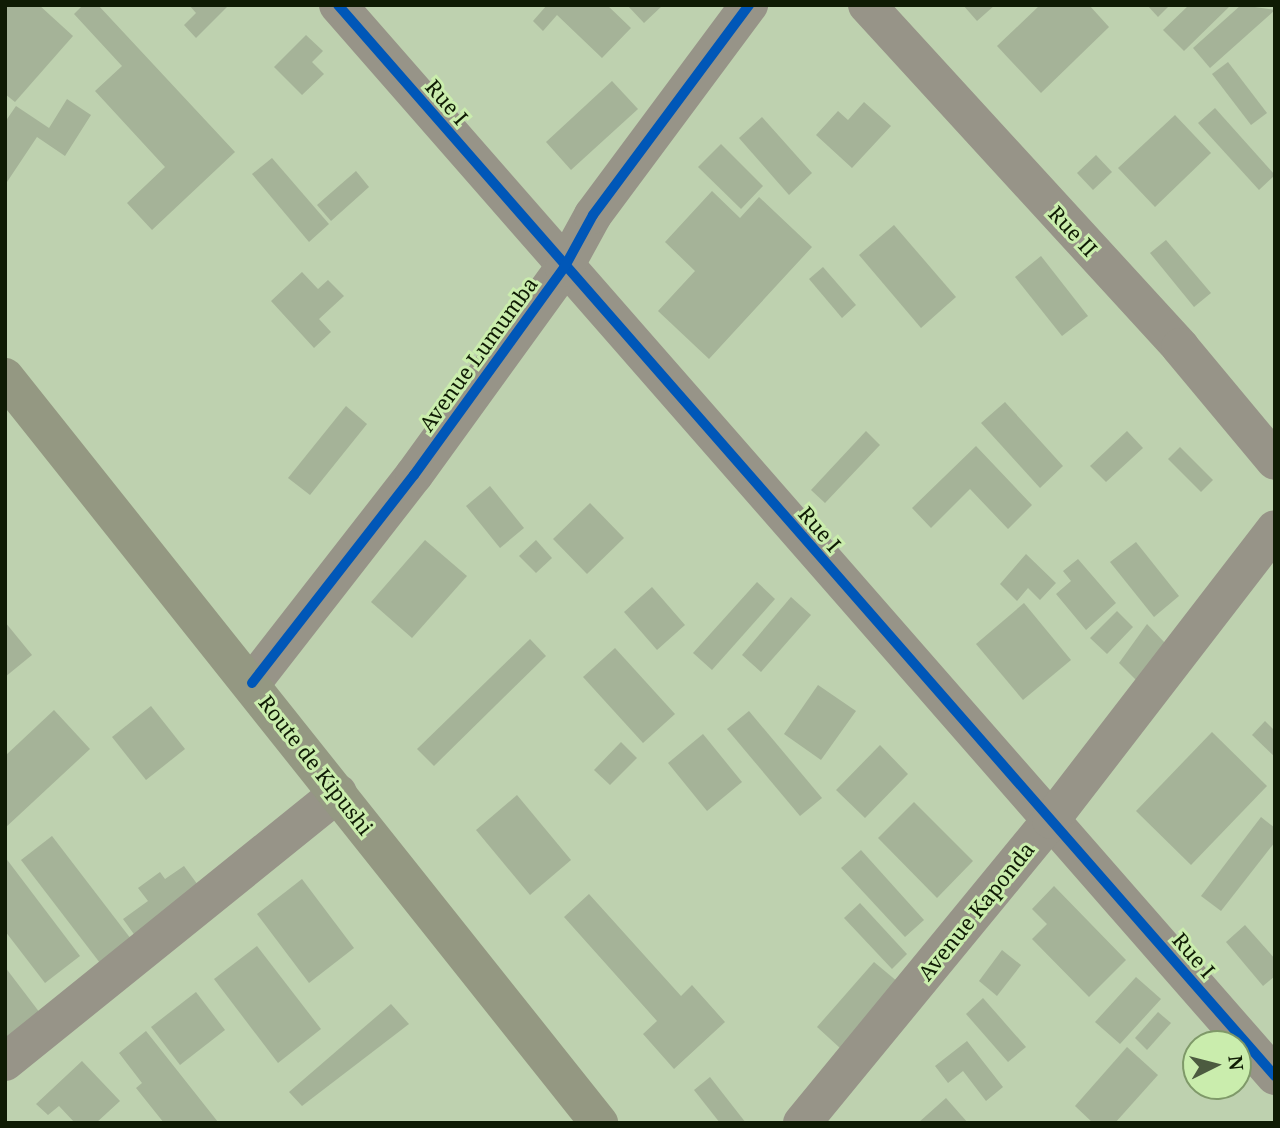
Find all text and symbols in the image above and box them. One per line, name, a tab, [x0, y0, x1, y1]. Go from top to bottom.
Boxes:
street label: Rue I	[421, 74, 473, 130]
street label: Rue II	[1044, 201, 1102, 261]
street label: Avenue Lumumba	[414, 272, 542, 436]
street label: Rue I	[794, 501, 846, 557]
street label: Route de Kipushi	[254, 690, 378, 840]
street label: Avenue Kaponda	[913, 837, 1039, 985]
street label: Rue I	[1168, 927, 1220, 983]
north arrow	[1182, 1030, 1252, 1100]
text: N	[1222, 1054, 1250, 1072]

